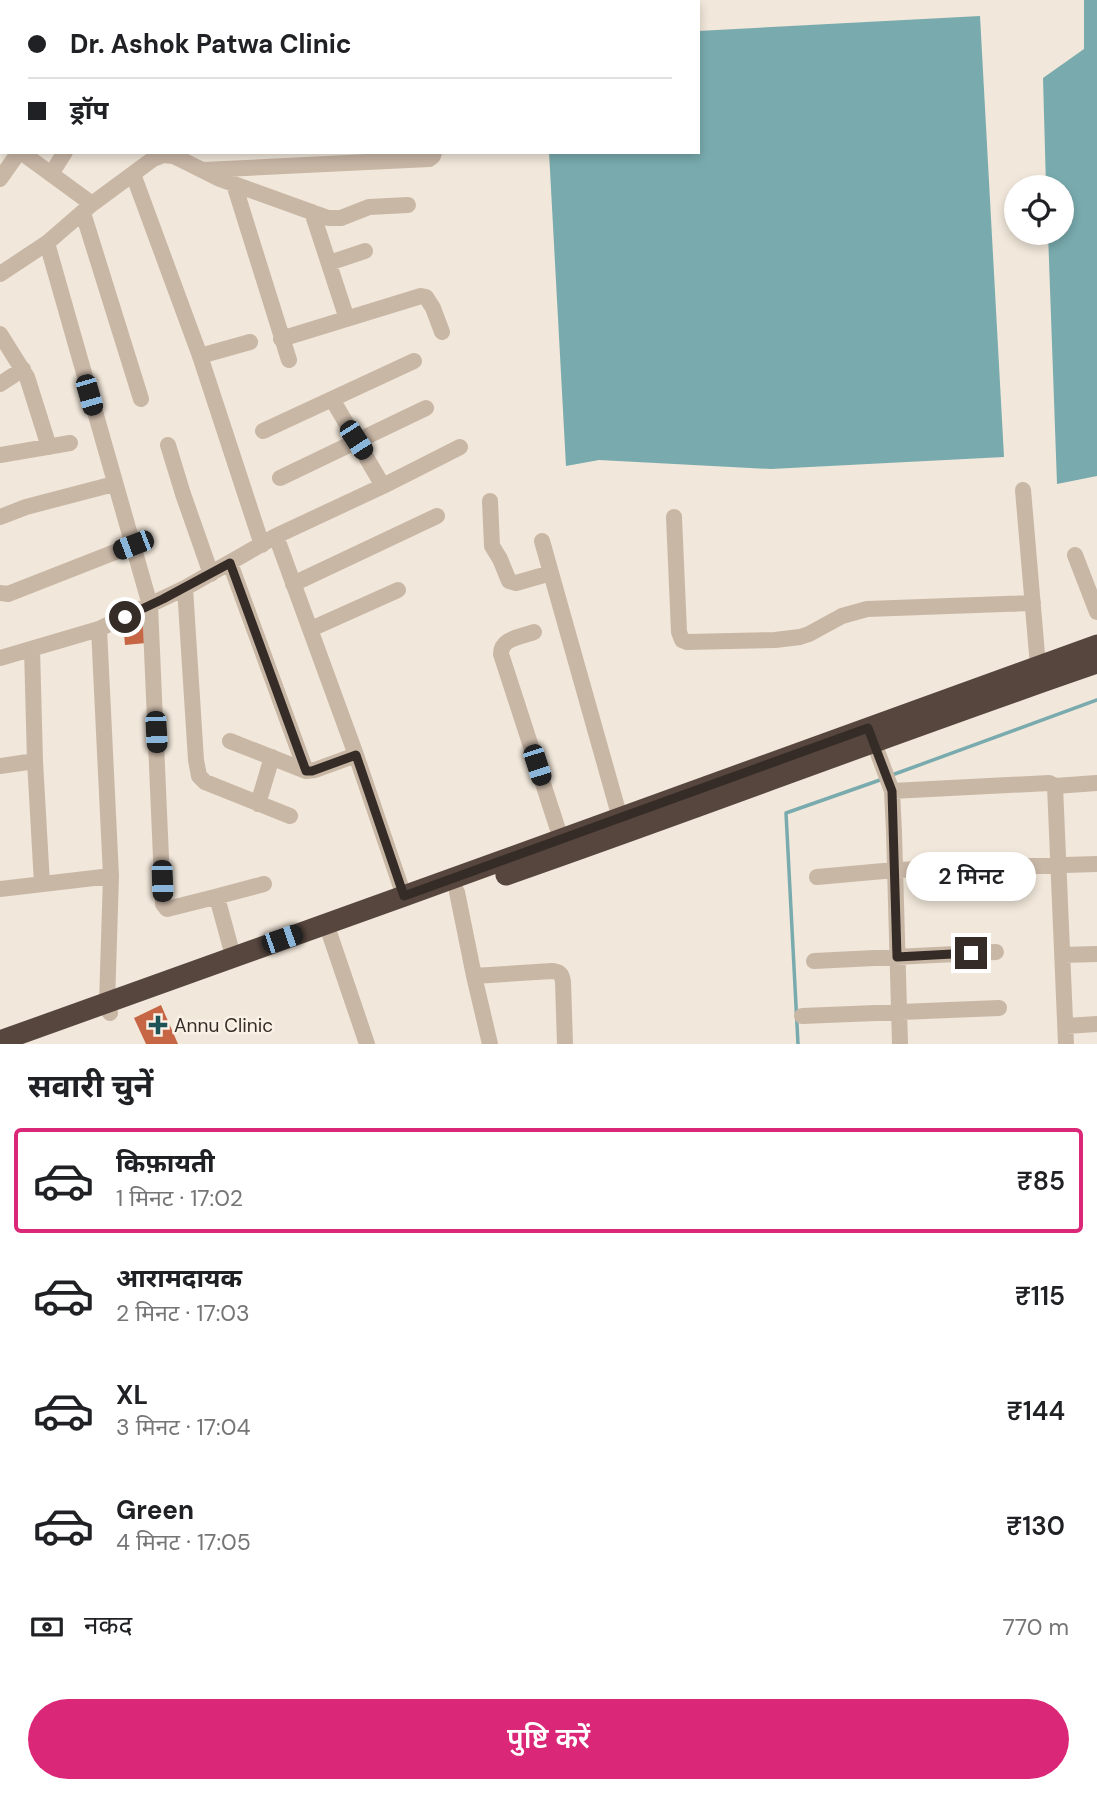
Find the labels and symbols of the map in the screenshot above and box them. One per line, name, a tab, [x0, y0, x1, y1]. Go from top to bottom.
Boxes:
car	[74, 372, 105, 418]
car	[336, 417, 377, 463]
car	[110, 528, 157, 562]
route start	[109, 601, 141, 633]
car	[145, 710, 168, 754]
car	[521, 742, 554, 788]
callout: 2 मिनट	[906, 852, 1036, 900]
car	[151, 860, 174, 902]
car	[259, 922, 306, 956]
route end	[955, 937, 987, 969]
place label: Annu Clinic	[174, 1013, 273, 1038]
marker: Annu Clinic	[148, 1015, 168, 1035]

